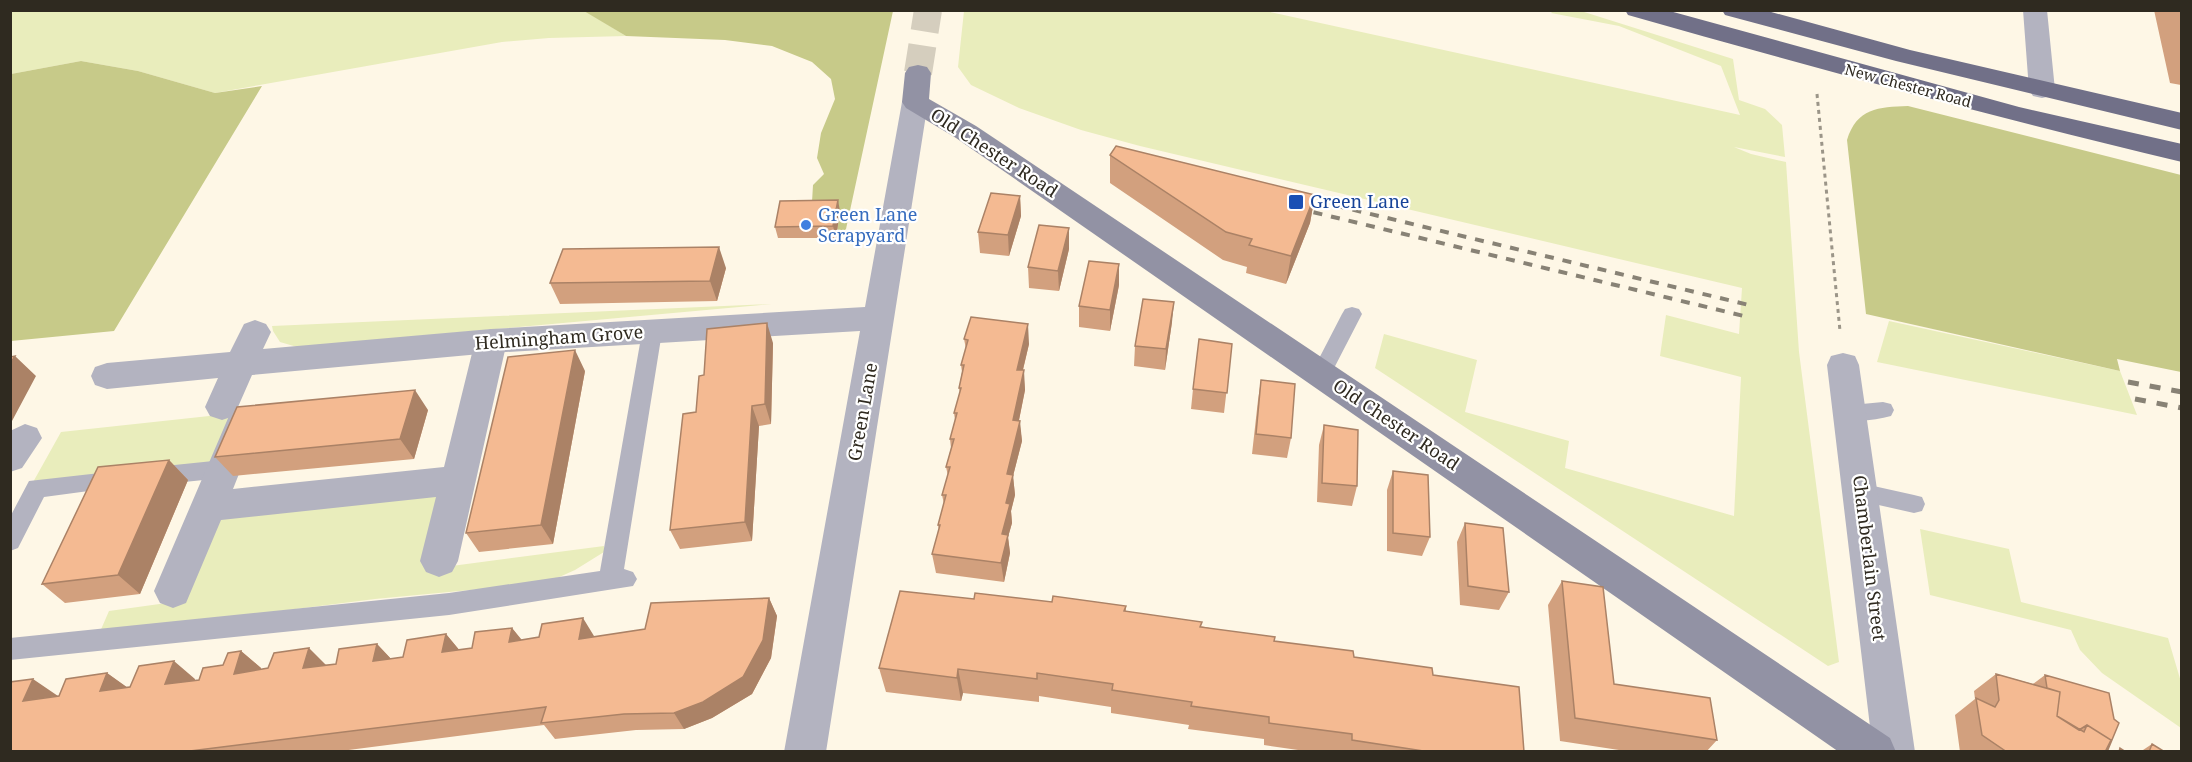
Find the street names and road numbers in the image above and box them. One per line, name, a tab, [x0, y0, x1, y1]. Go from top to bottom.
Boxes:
street label: New Chester Road	[1843, 59, 1974, 112]
street label: Old Chester Road	[926, 102, 1063, 202]
street label: Helmingham Grove	[474, 319, 644, 355]
street label: Green Lane	[842, 361, 882, 463]
street label: Old Chester Road	[1329, 373, 1464, 475]
street label: Chamberlain Street	[1848, 474, 1892, 642]

